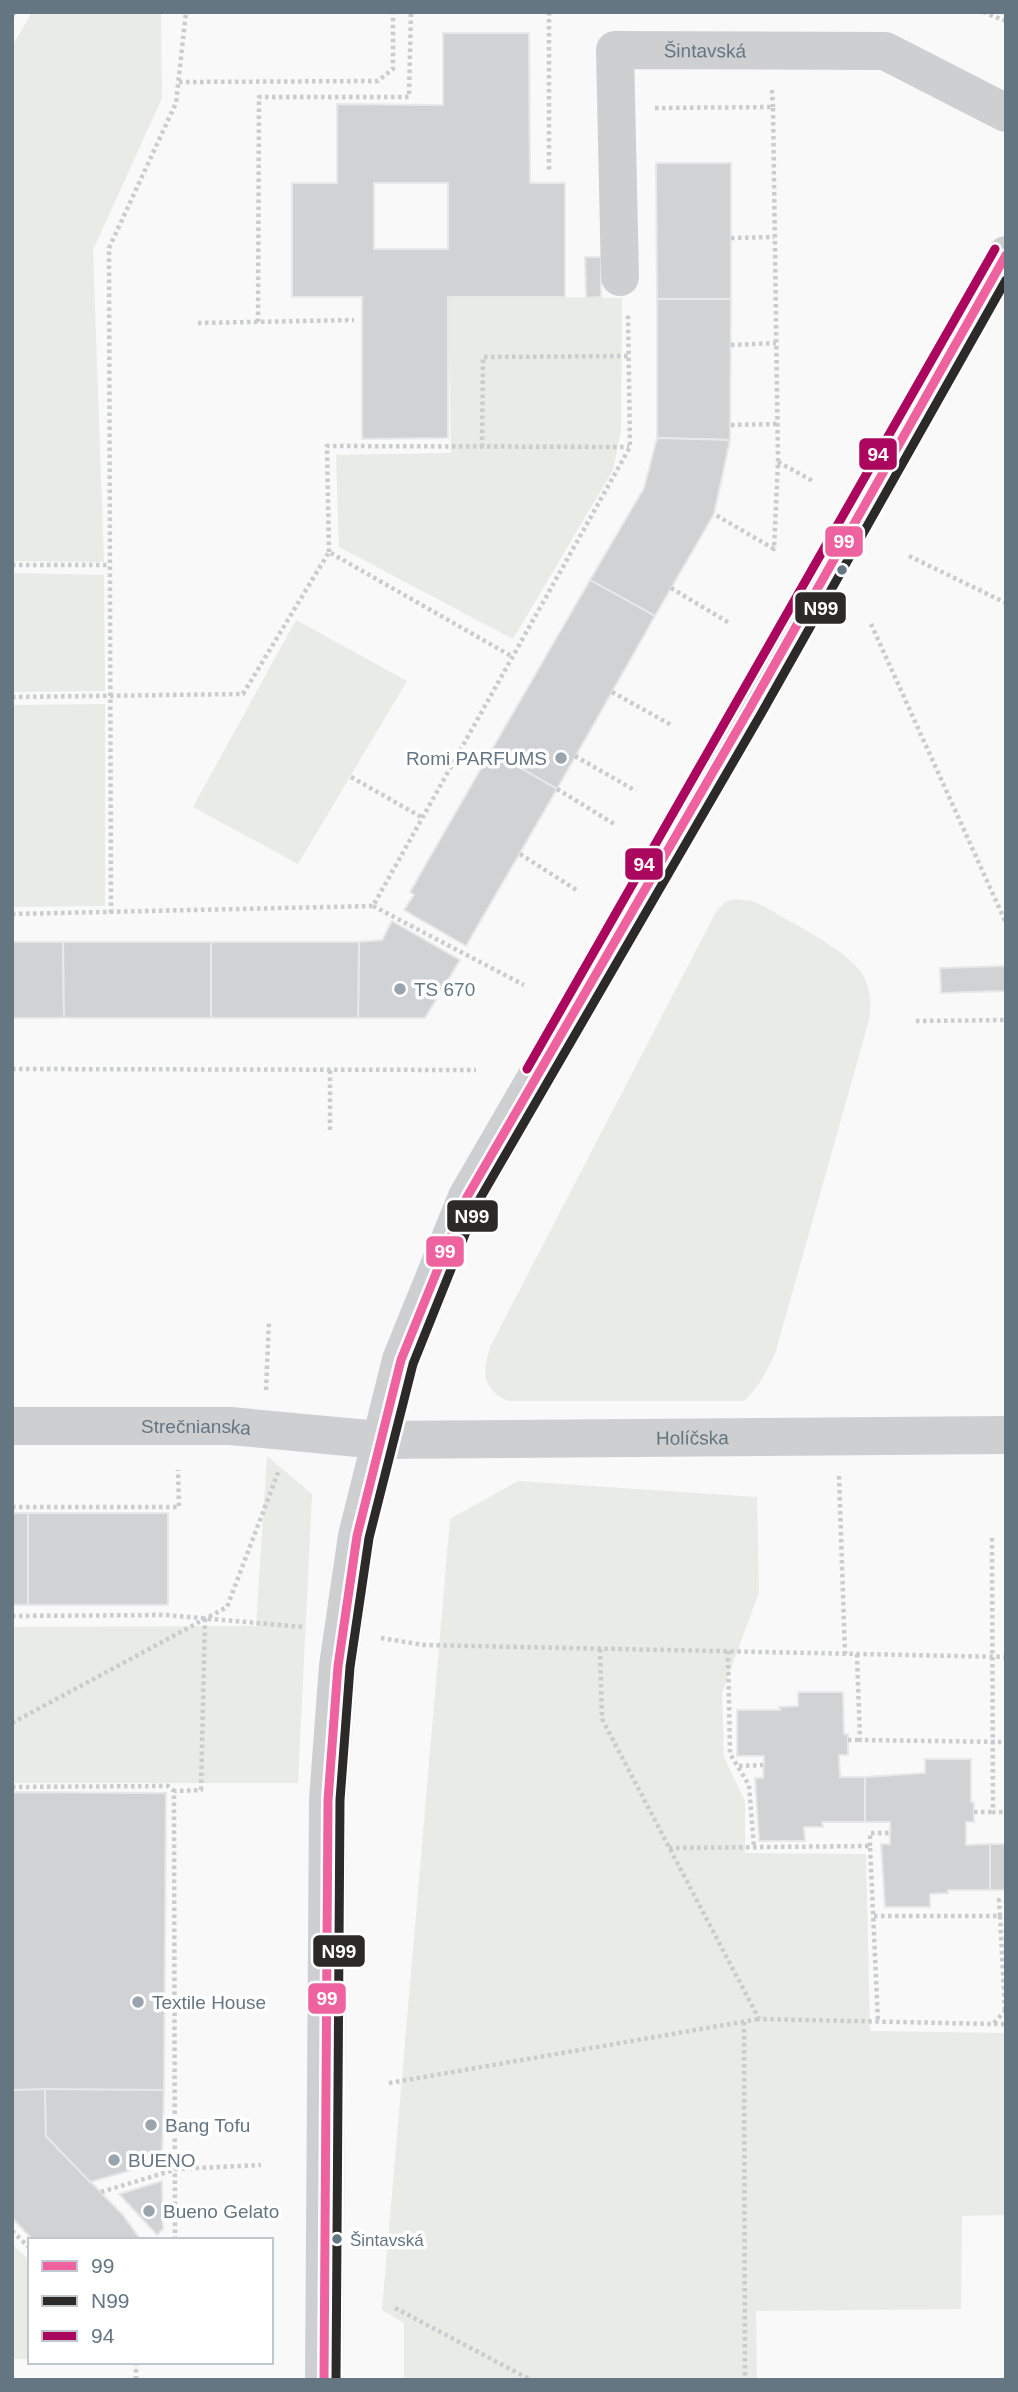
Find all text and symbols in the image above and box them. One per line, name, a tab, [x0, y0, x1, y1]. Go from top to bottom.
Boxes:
street label: Šintavská	[664, 40, 747, 61]
line badge: 94	[858, 437, 898, 471]
text: 94	[867, 444, 889, 465]
line badge: 99	[824, 525, 864, 558]
text: 99	[833, 531, 855, 552]
unlabelled marker	[835, 563, 849, 577]
line badge: N99	[794, 591, 847, 625]
text: N99	[804, 598, 838, 619]
place label: Romi PARFUMS	[406, 748, 547, 769]
marker: Romi PARFUMS	[553, 750, 569, 766]
line badge: 94	[624, 847, 664, 881]
text: 94	[633, 854, 655, 875]
place label: TS 670	[414, 979, 475, 1000]
marker: TS 670	[392, 981, 408, 997]
line badge: N99	[446, 1199, 499, 1233]
text: N99	[455, 1206, 489, 1227]
line badge: 99	[425, 1235, 465, 1268]
text: 99	[434, 1241, 456, 1262]
street label: Strečnianska	[141, 1416, 252, 1439]
street label: Holíčska	[656, 1427, 729, 1449]
line badge: N99	[312, 1934, 366, 1968]
text: N99	[322, 1941, 356, 1962]
line badge: 99	[307, 1982, 347, 2015]
text: 99	[316, 1988, 338, 2009]
place label: Textile House	[152, 1992, 266, 2013]
marker: Textile House	[130, 1994, 146, 2010]
place label: Bang Tofu	[165, 2115, 250, 2136]
marker: Bang Tofu	[143, 2117, 159, 2133]
place label: BUENO	[128, 2150, 196, 2171]
marker: BUENO	[106, 2152, 122, 2168]
place label: Bueno Gelato	[163, 2201, 279, 2222]
marker: Bueno Gelato	[141, 2203, 157, 2219]
place label: Šintavská	[350, 2231, 424, 2250]
marker: Šintavská	[330, 2232, 344, 2246]
legend	[28, 2238, 273, 2364]
text: 99	[91, 2254, 114, 2277]
text: N99	[91, 2289, 130, 2312]
text: 94	[91, 2324, 115, 2347]

